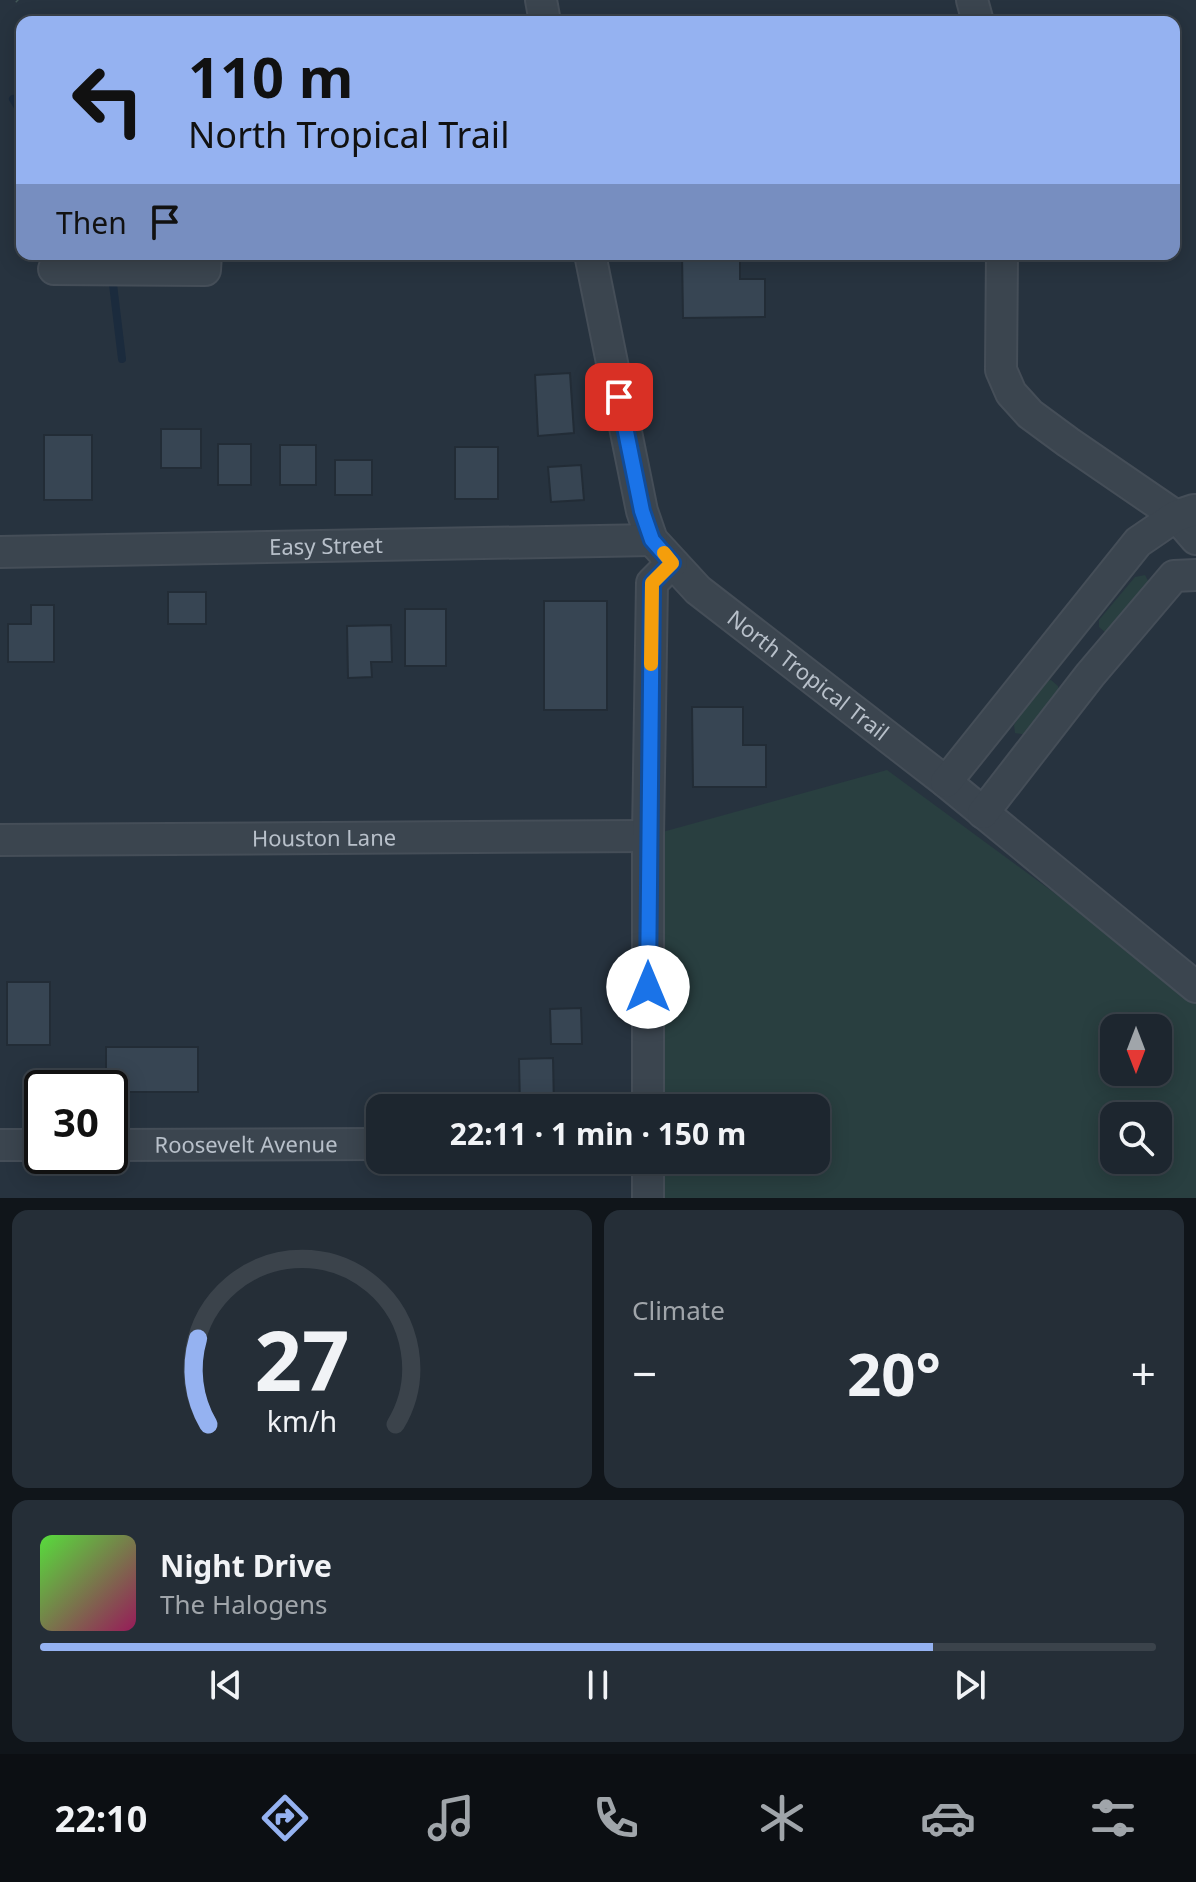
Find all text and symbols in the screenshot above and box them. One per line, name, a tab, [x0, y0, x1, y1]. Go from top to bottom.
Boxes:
text: 110 m	[188, 38, 353, 114]
icon: left	[56, 48, 160, 152]
text: North Tropical Trail	[188, 110, 509, 159]
icon: arrive	[143, 200, 187, 244]
text: Then	[56, 202, 127, 243]
pin	[585, 363, 653, 431]
icon: arrive	[597, 375, 641, 419]
street label: Easy Street	[269, 529, 383, 561]
street label: North Tropical Trail	[722, 602, 896, 746]
street label: Houston Lane	[252, 822, 396, 852]
position arrow	[606, 945, 690, 1029]
north arrow	[1100, 1014, 1172, 1086]
map controls	[1100, 1014, 1172, 1174]
speed limit sign: 30	[24, 1070, 128, 1174]
button: search	[1100, 1102, 1172, 1174]
text: 22:11 · 1 min · 150 m	[450, 1113, 746, 1154]
street label: Roosevelt Avenue	[154, 1128, 338, 1159]
text: Climate	[632, 1292, 725, 1328]
text: 27	[254, 1302, 350, 1415]
text: 20°	[847, 1332, 941, 1414]
text: −	[632, 1343, 657, 1403]
text: +	[1131, 1343, 1156, 1403]
text: km/h	[267, 1401, 337, 1440]
text: Night Drive	[160, 1545, 332, 1586]
text: The Halogens	[160, 1586, 327, 1622]
icon: previous	[204, 1663, 248, 1707]
icon: pause	[576, 1663, 620, 1707]
icon: next	[948, 1663, 992, 1707]
icon: directions	[257, 1790, 313, 1846]
icon: music	[423, 1790, 479, 1846]
icon: phone	[588, 1790, 644, 1846]
icon: climate	[754, 1790, 810, 1846]
icon: car	[920, 1790, 976, 1846]
icon: filters	[1085, 1790, 1141, 1846]
text: 22:10	[55, 1794, 147, 1843]

